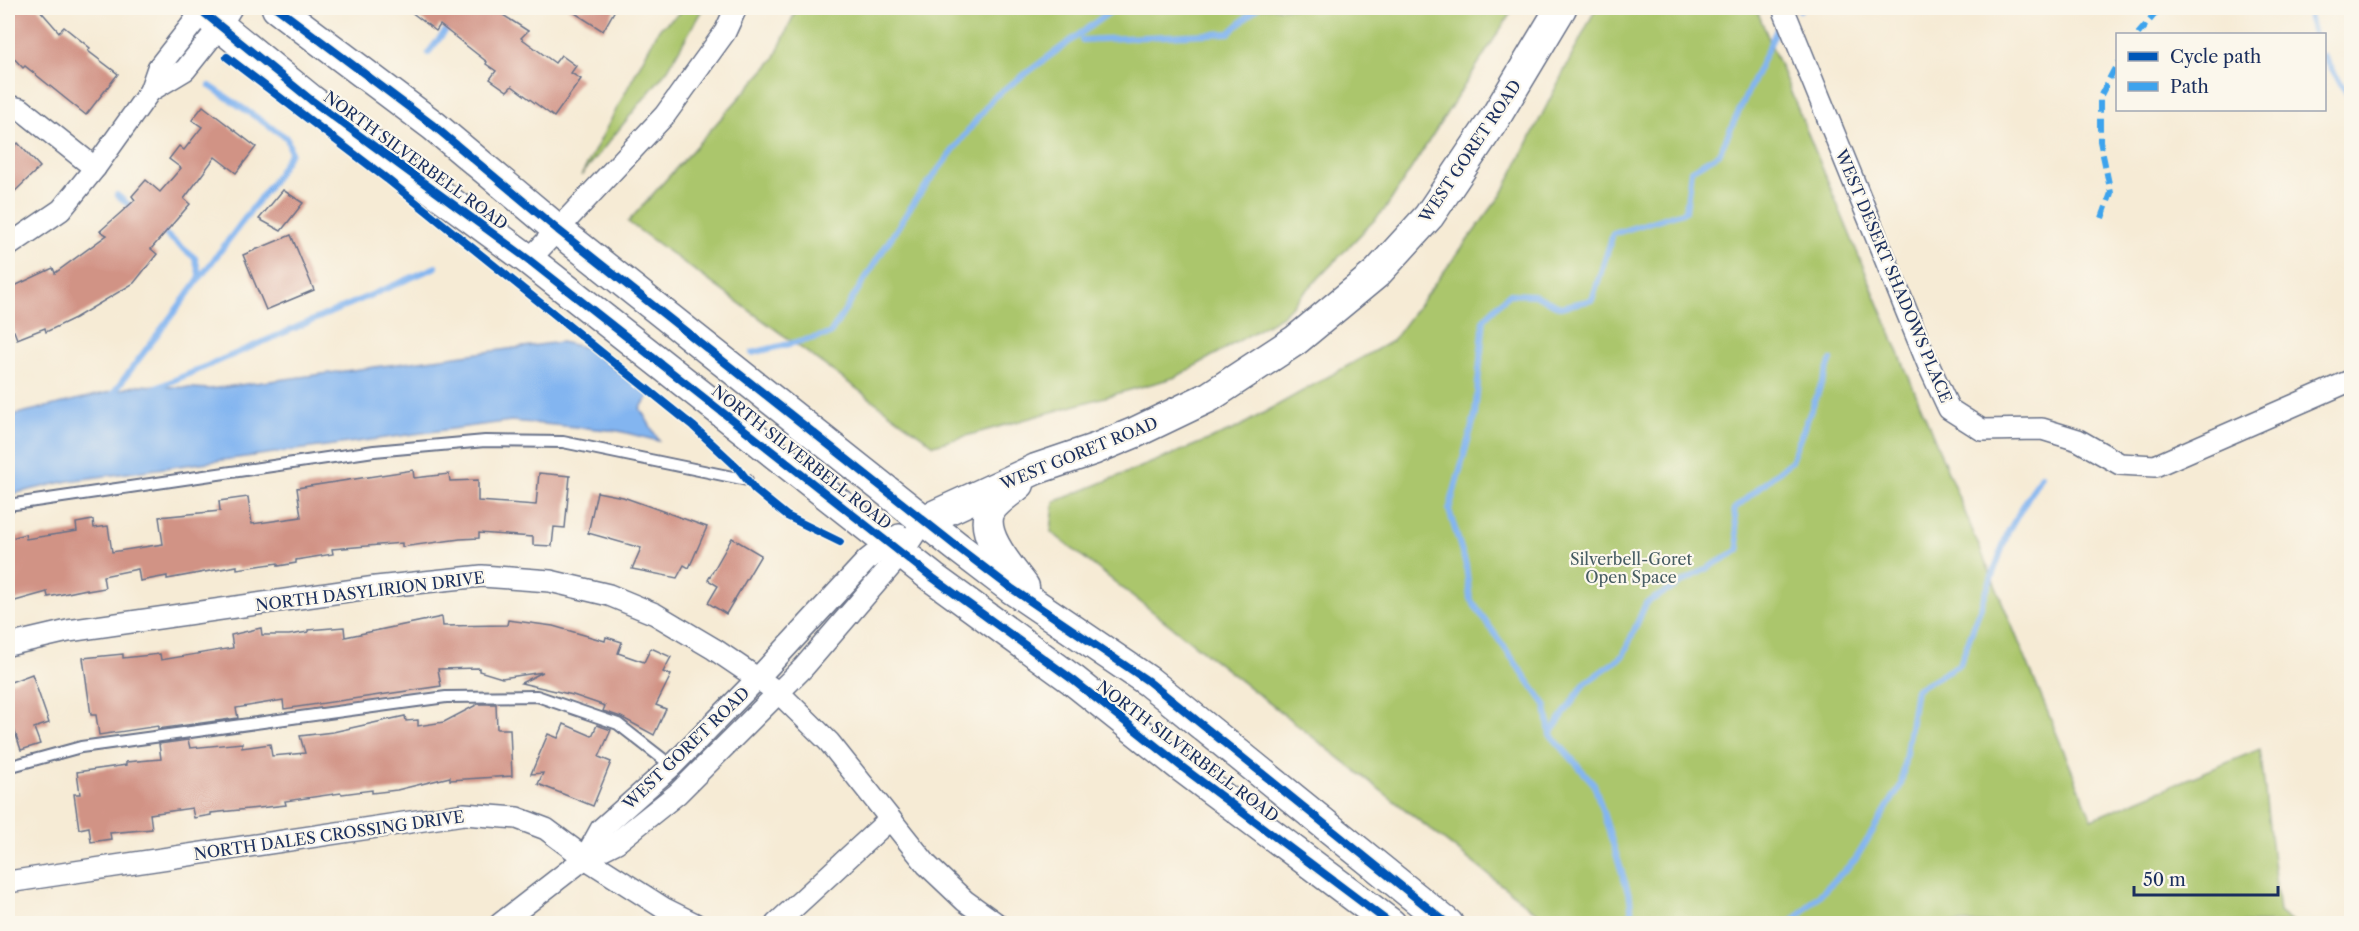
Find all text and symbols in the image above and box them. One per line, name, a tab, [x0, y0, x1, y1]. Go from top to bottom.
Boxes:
legend	[2116, 33, 2326, 111]
text: Cycle path	[2170, 46, 2261, 68]
street label: WEST GORET ROAD	[1414, 76, 1525, 227]
text: Path	[2170, 76, 2209, 98]
street label: NORTH SILVERBELL ROAD	[320, 86, 512, 234]
street label: WEST DESERT SHADOWS PLACE	[1831, 145, 1957, 406]
street label: NORTH SILVERBELL ROAD	[708, 381, 896, 533]
street label: WEST GORET ROAD	[997, 412, 1161, 494]
park label: Silverbell-Goret Open Space	[1570, 549, 1692, 587]
street label: NORTH DASYLIRION DRIVE	[254, 567, 486, 615]
street label: NORTH SILVERBELL ROAD	[1093, 676, 1283, 826]
street label: WEST GORET ROAD	[618, 683, 753, 814]
street label: NORTH DALES CROSSING DRIVE	[192, 806, 466, 864]
scale bar	[2134, 859, 2278, 897]
text: 50 m	[2143, 869, 2186, 891]

